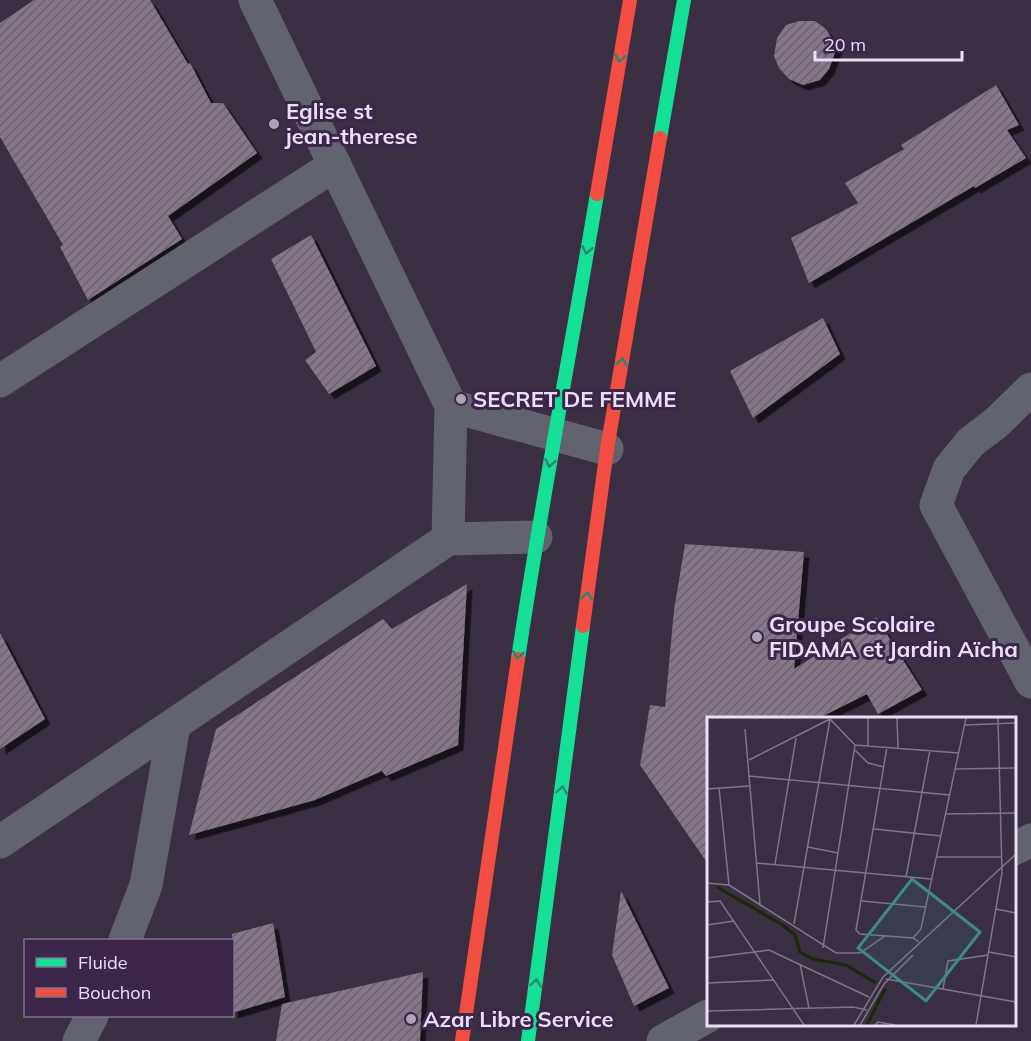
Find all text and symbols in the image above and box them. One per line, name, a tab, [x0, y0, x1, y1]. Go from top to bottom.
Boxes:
scale bar	[815, 24, 962, 62]
text: 20 m	[824, 33, 866, 56]
one-way arrow	[615, 53, 627, 62]
place label: Eglise st jean-therese	[284, 97, 418, 150]
marker: Eglise st jean-therese	[267, 117, 281, 131]
one-way arrow	[582, 245, 594, 255]
one-way arrow	[615, 357, 628, 367]
place label: SECRET DE FEMME	[473, 385, 676, 413]
marker: SECRET DE FEMME	[454, 392, 468, 406]
one-way arrow	[544, 457, 557, 467]
one-way arrow	[581, 592, 593, 601]
place label: Groupe Scolaire FIDAMA et Jardin Aïcha	[769, 610, 1018, 663]
marker: Groupe Scolaire FIDAMA et Jardin Aïcha	[750, 630, 764, 644]
one-way arrow	[513, 650, 525, 660]
inset map	[707, 717, 1016, 1026]
one-way arrow	[555, 785, 567, 794]
legend	[24, 939, 234, 1017]
text: Fluide	[78, 951, 128, 974]
one-way arrow	[529, 978, 541, 988]
text: Bouchon	[78, 981, 151, 1004]
place label: Azar Libre Service	[423, 1005, 614, 1033]
marker: Azar Libre Service	[404, 1012, 418, 1026]

